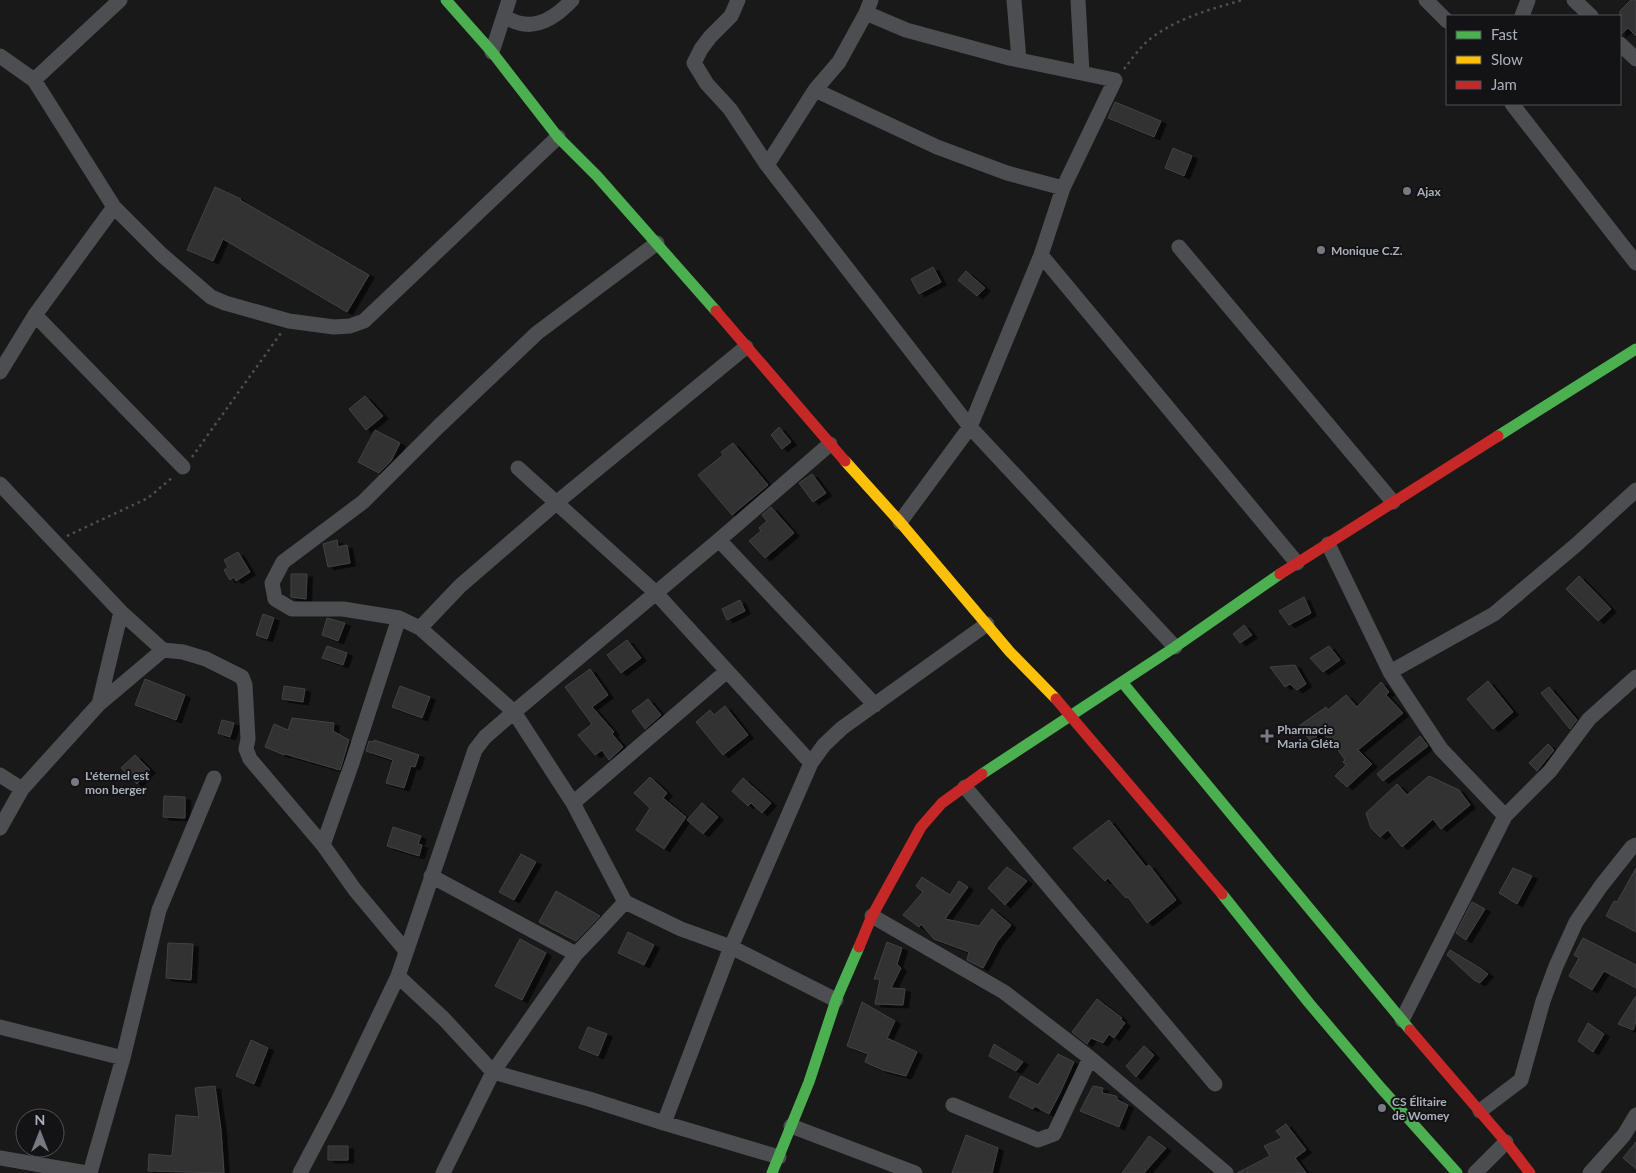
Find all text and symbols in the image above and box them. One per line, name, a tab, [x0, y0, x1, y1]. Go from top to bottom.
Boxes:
legend	[1446, 15, 1621, 105]
text: Fast	[1491, 25, 1518, 43]
text: Slow	[1491, 50, 1523, 68]
text: Jam	[1491, 75, 1517, 93]
place label: Ajax	[1416, 184, 1441, 199]
marker: Ajax	[1401, 185, 1413, 197]
place label: Monique C.Z.	[1331, 243, 1403, 258]
marker: Monique C.Z.	[1315, 244, 1327, 256]
place label: Pharmacie Maria Gléta	[1277, 722, 1339, 751]
marker: Pharmacie Maria Gléta	[1261, 730, 1273, 742]
place label: L'éternel est mon berger	[85, 768, 150, 797]
marker: L'éternel est mon berger	[69, 776, 81, 788]
place label: CS Élitaire de Womey	[1392, 1094, 1450, 1123]
marker: CS Élitaire de Womey	[1376, 1102, 1388, 1114]
north arrow	[15, 1108, 65, 1158]
text: N	[35, 1111, 45, 1128]

